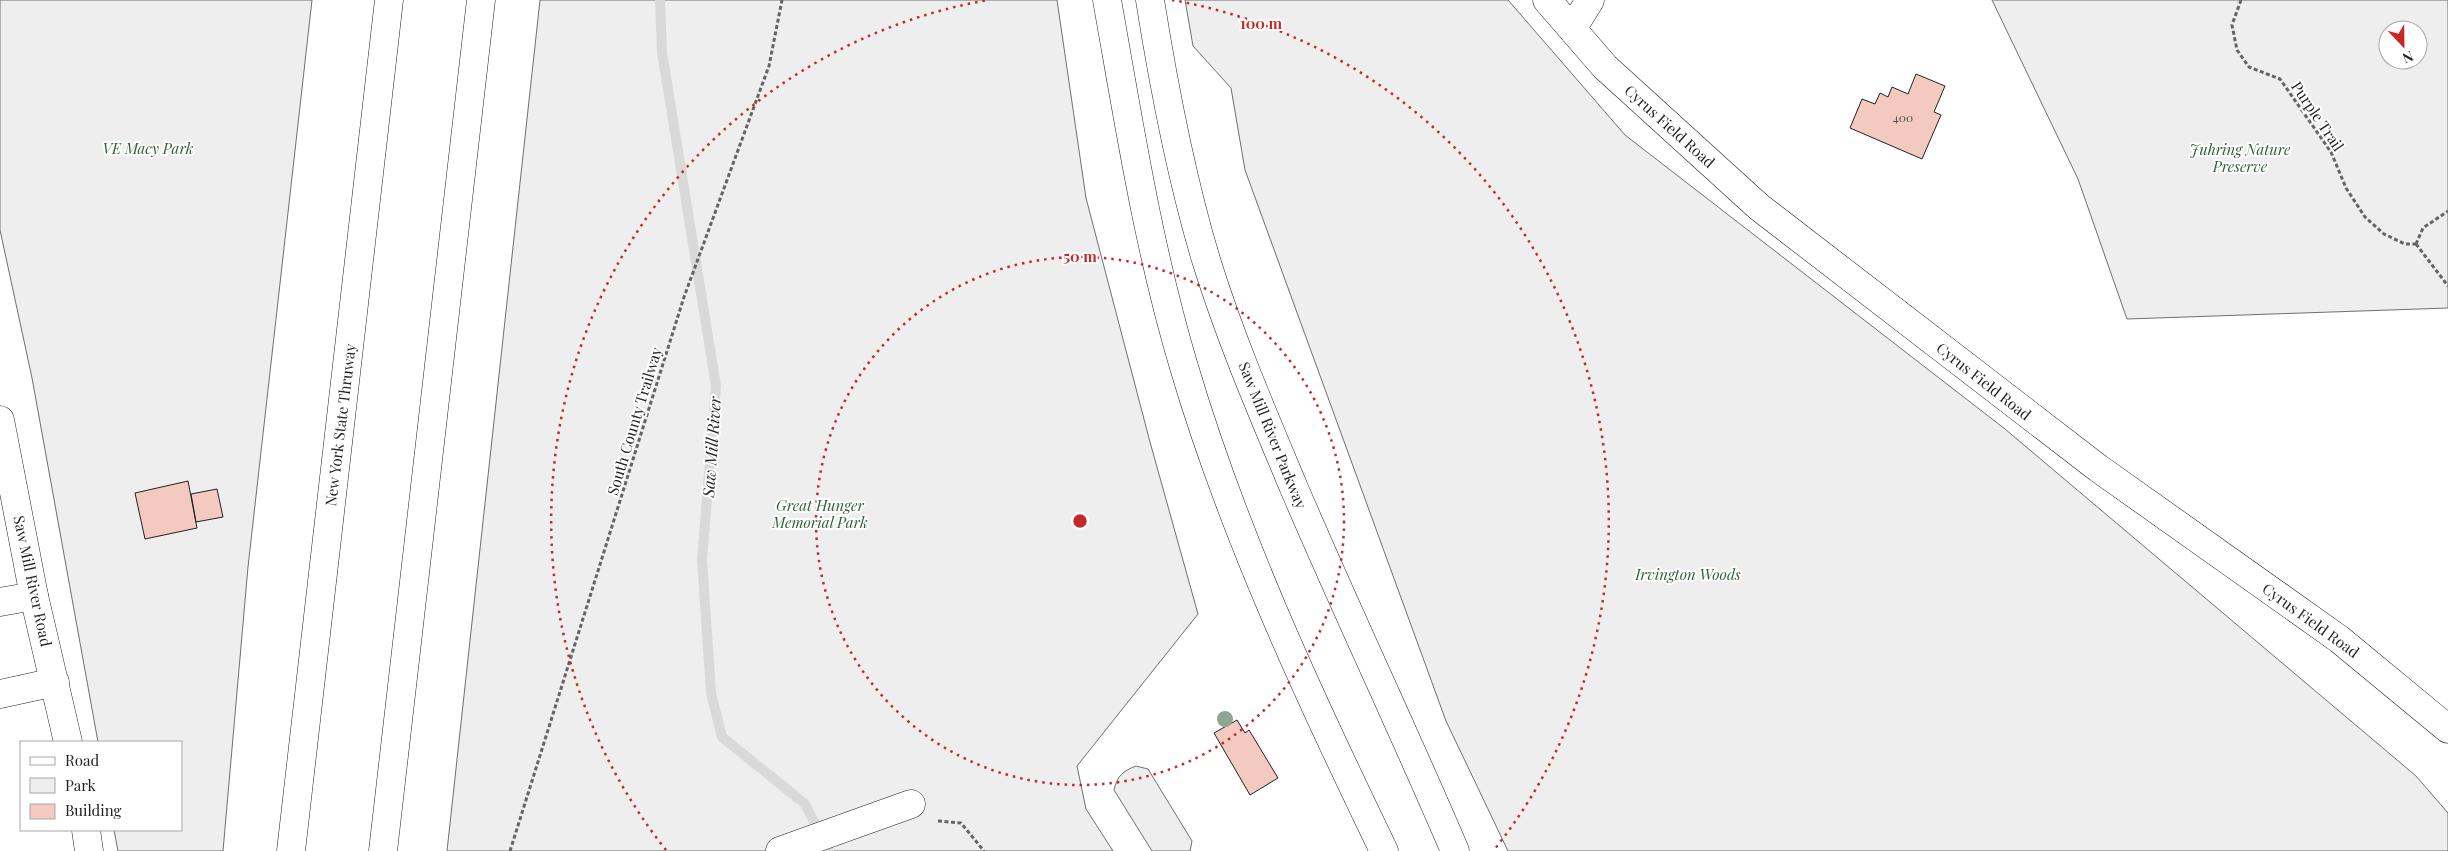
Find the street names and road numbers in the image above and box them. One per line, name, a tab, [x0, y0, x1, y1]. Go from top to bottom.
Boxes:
street label: Purple Trail	[2287, 77, 2349, 155]
street label: Cyrus Field Road	[1621, 80, 1720, 172]
street label: Cyrus Field Road	[1933, 338, 2036, 424]
street label: New York State Thruway	[320, 342, 360, 507]
street label: South County Trailway	[602, 344, 666, 497]
street label: Saw Mill River Parkway	[1234, 359, 1312, 512]
street label: Saw Mill River Road	[9, 514, 57, 649]
street label: Cyrus Field Road	[2259, 578, 2364, 662]

